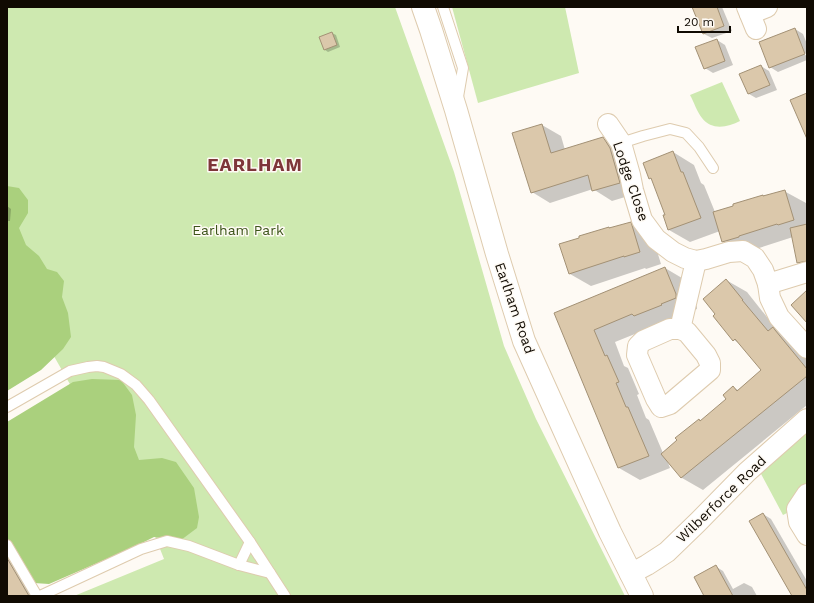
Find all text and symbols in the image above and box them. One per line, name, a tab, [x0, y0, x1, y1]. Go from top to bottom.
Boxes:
scale bar	[678, 8, 730, 34]
text: 20 m	[684, 15, 714, 29]
street label: Lodge Close	[610, 139, 652, 223]
district label: EARLHAM	[207, 154, 303, 175]
park label: Earlham Park	[192, 222, 284, 238]
street label: Earlham Road	[492, 260, 538, 356]
street label: Wilberforce Road	[673, 452, 769, 546]

